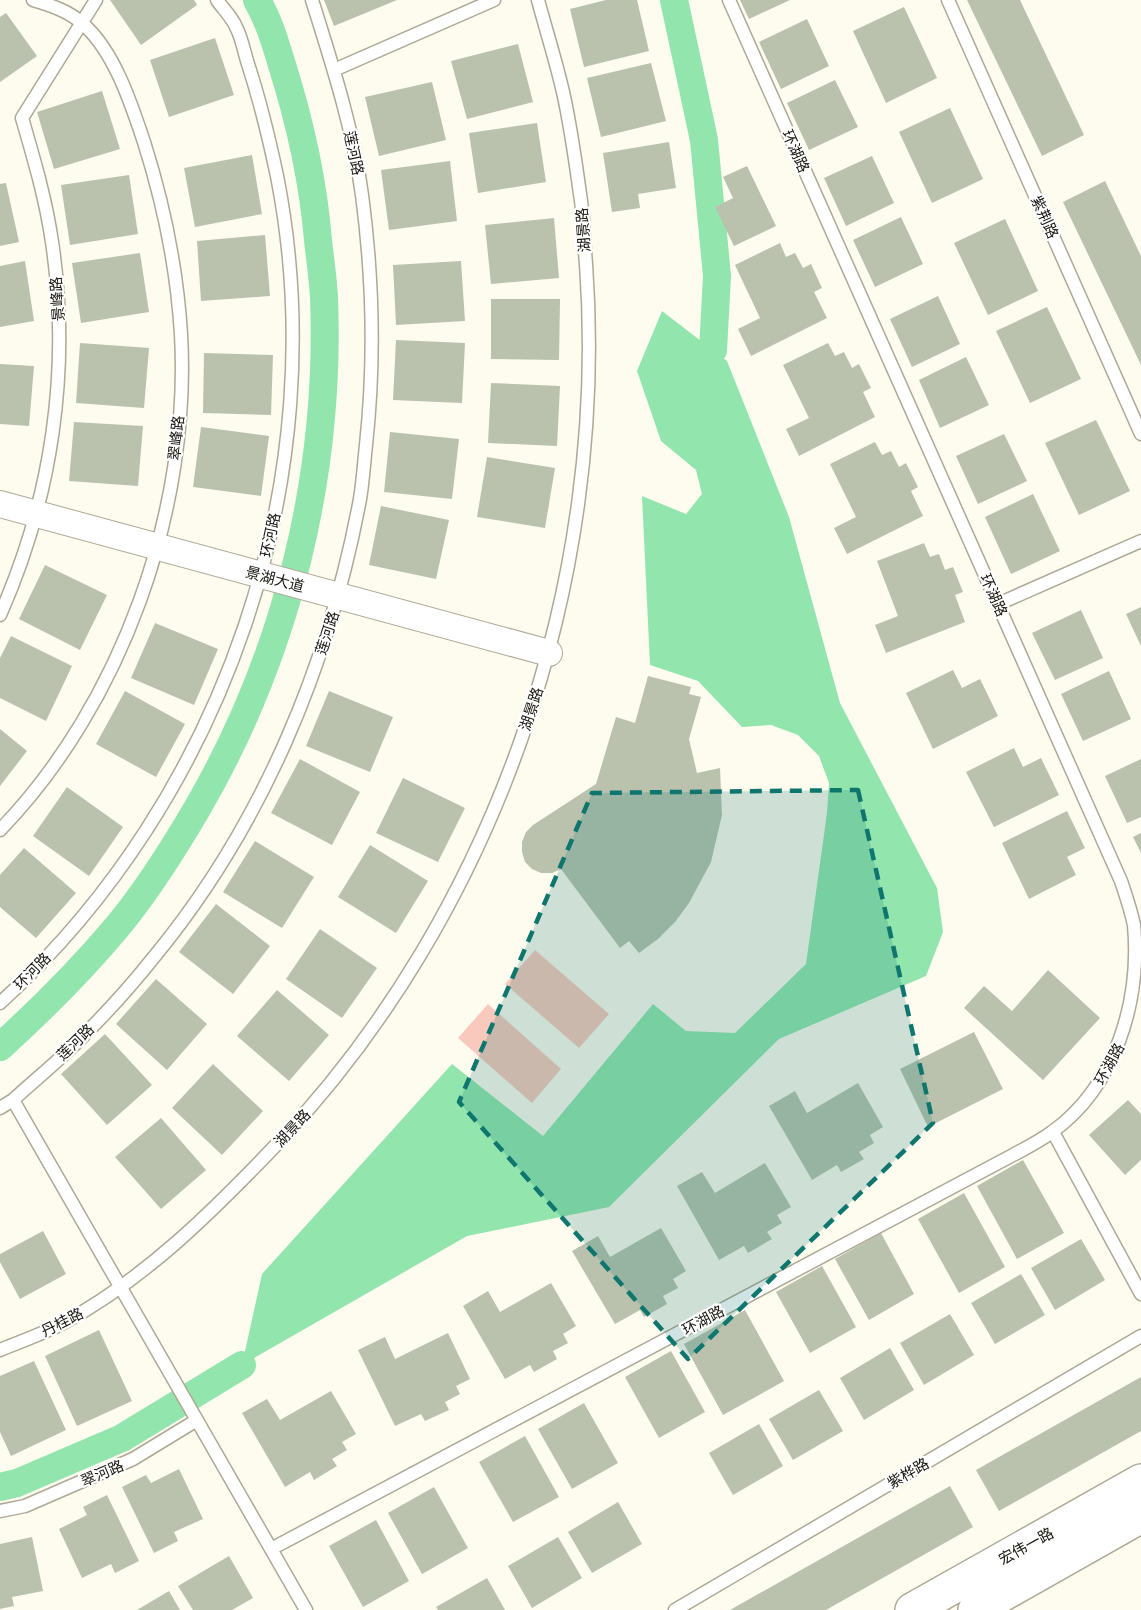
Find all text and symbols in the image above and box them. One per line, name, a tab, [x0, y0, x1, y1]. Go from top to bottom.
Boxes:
street label: 环湖路	[778, 127, 814, 175]
street label: 莲河路	[340, 129, 368, 177]
street label: 紫荆路	[1027, 193, 1063, 241]
street label: 湖景路	[572, 207, 594, 253]
street label: 景峰路	[46, 276, 68, 322]
street label: 翠峰路	[164, 415, 188, 461]
street label: 环河路	[256, 511, 284, 559]
street label: 景湖大道	[244, 562, 306, 596]
street label: 环湖路	[976, 571, 1012, 619]
street label: 莲河路	[311, 609, 343, 657]
street label: 湖景路	[515, 685, 547, 733]
street label: 环河路	[10, 948, 54, 994]
street label: 莲河路	[52, 1020, 98, 1064]
street label: 环湖路	[1090, 1040, 1128, 1088]
street label: 湖景路	[270, 1105, 314, 1151]
street label: 环湖路	[679, 1301, 727, 1339]
street label: 丹桂路	[38, 1303, 86, 1341]
street label: 紫桦路	[884, 1454, 932, 1492]
street label: 翠河路	[78, 1455, 126, 1491]
street label: 宏伟一路	[995, 1523, 1057, 1569]

